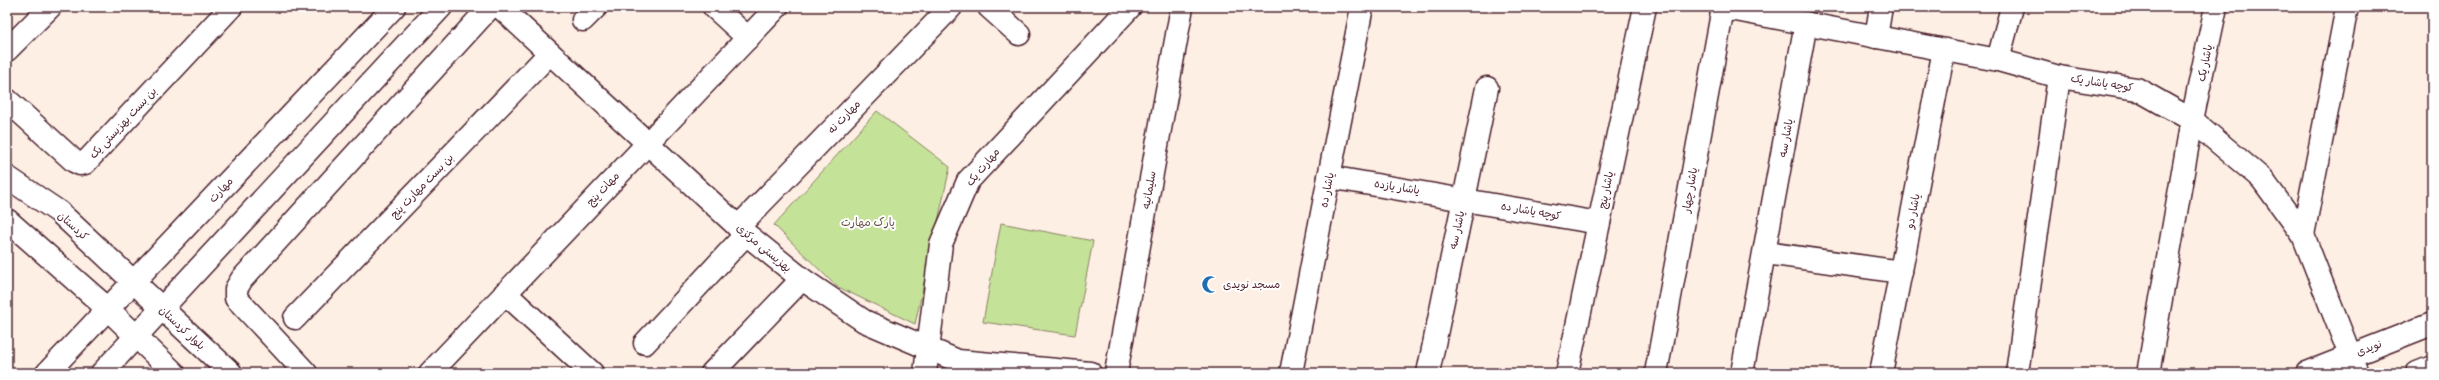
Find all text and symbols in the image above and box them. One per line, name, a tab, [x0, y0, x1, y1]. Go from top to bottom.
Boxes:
street label: یاشار یک	[2192, 43, 2218, 83]
street label: کوچه یاشار یک	[2069, 69, 2135, 97]
street label: بن بست بهزیستی یک	[84, 83, 162, 163]
street label: مهارت نه	[823, 95, 865, 139]
street label: یاشار سه	[1773, 117, 1799, 159]
street label: مهارت یک	[961, 143, 1005, 191]
street label: بن بست مهارت پنج	[386, 149, 458, 223]
street label: یاشار چهار	[1676, 166, 1703, 215]
street label: مهات پنج	[582, 167, 624, 211]
street label: سلیمانیه	[1136, 169, 1162, 211]
street label: یاشار پنج	[1593, 169, 1619, 211]
street label: یاشار ده	[1314, 171, 1340, 209]
street label: مهارت	[204, 173, 238, 207]
street label: یاشار یازده	[1373, 174, 1421, 200]
street label: یاشار دو	[1900, 192, 1926, 231]
street label: کوچه یاشار ده	[1499, 196, 1563, 226]
street label: کردستان	[53, 207, 93, 245]
street label: یاشار سه	[1444, 209, 1470, 251]
park label: پارک مهارت	[841, 213, 895, 232]
street label: بهزیستی مرکزی	[732, 219, 796, 277]
mosque icon: مسجد نویدی	[1200, 274, 1220, 294]
place label: مسجد نویدی	[1223, 275, 1280, 294]
street label: بلوار کردستان	[154, 301, 210, 355]
street label: نویدی	[2353, 334, 2385, 362]

